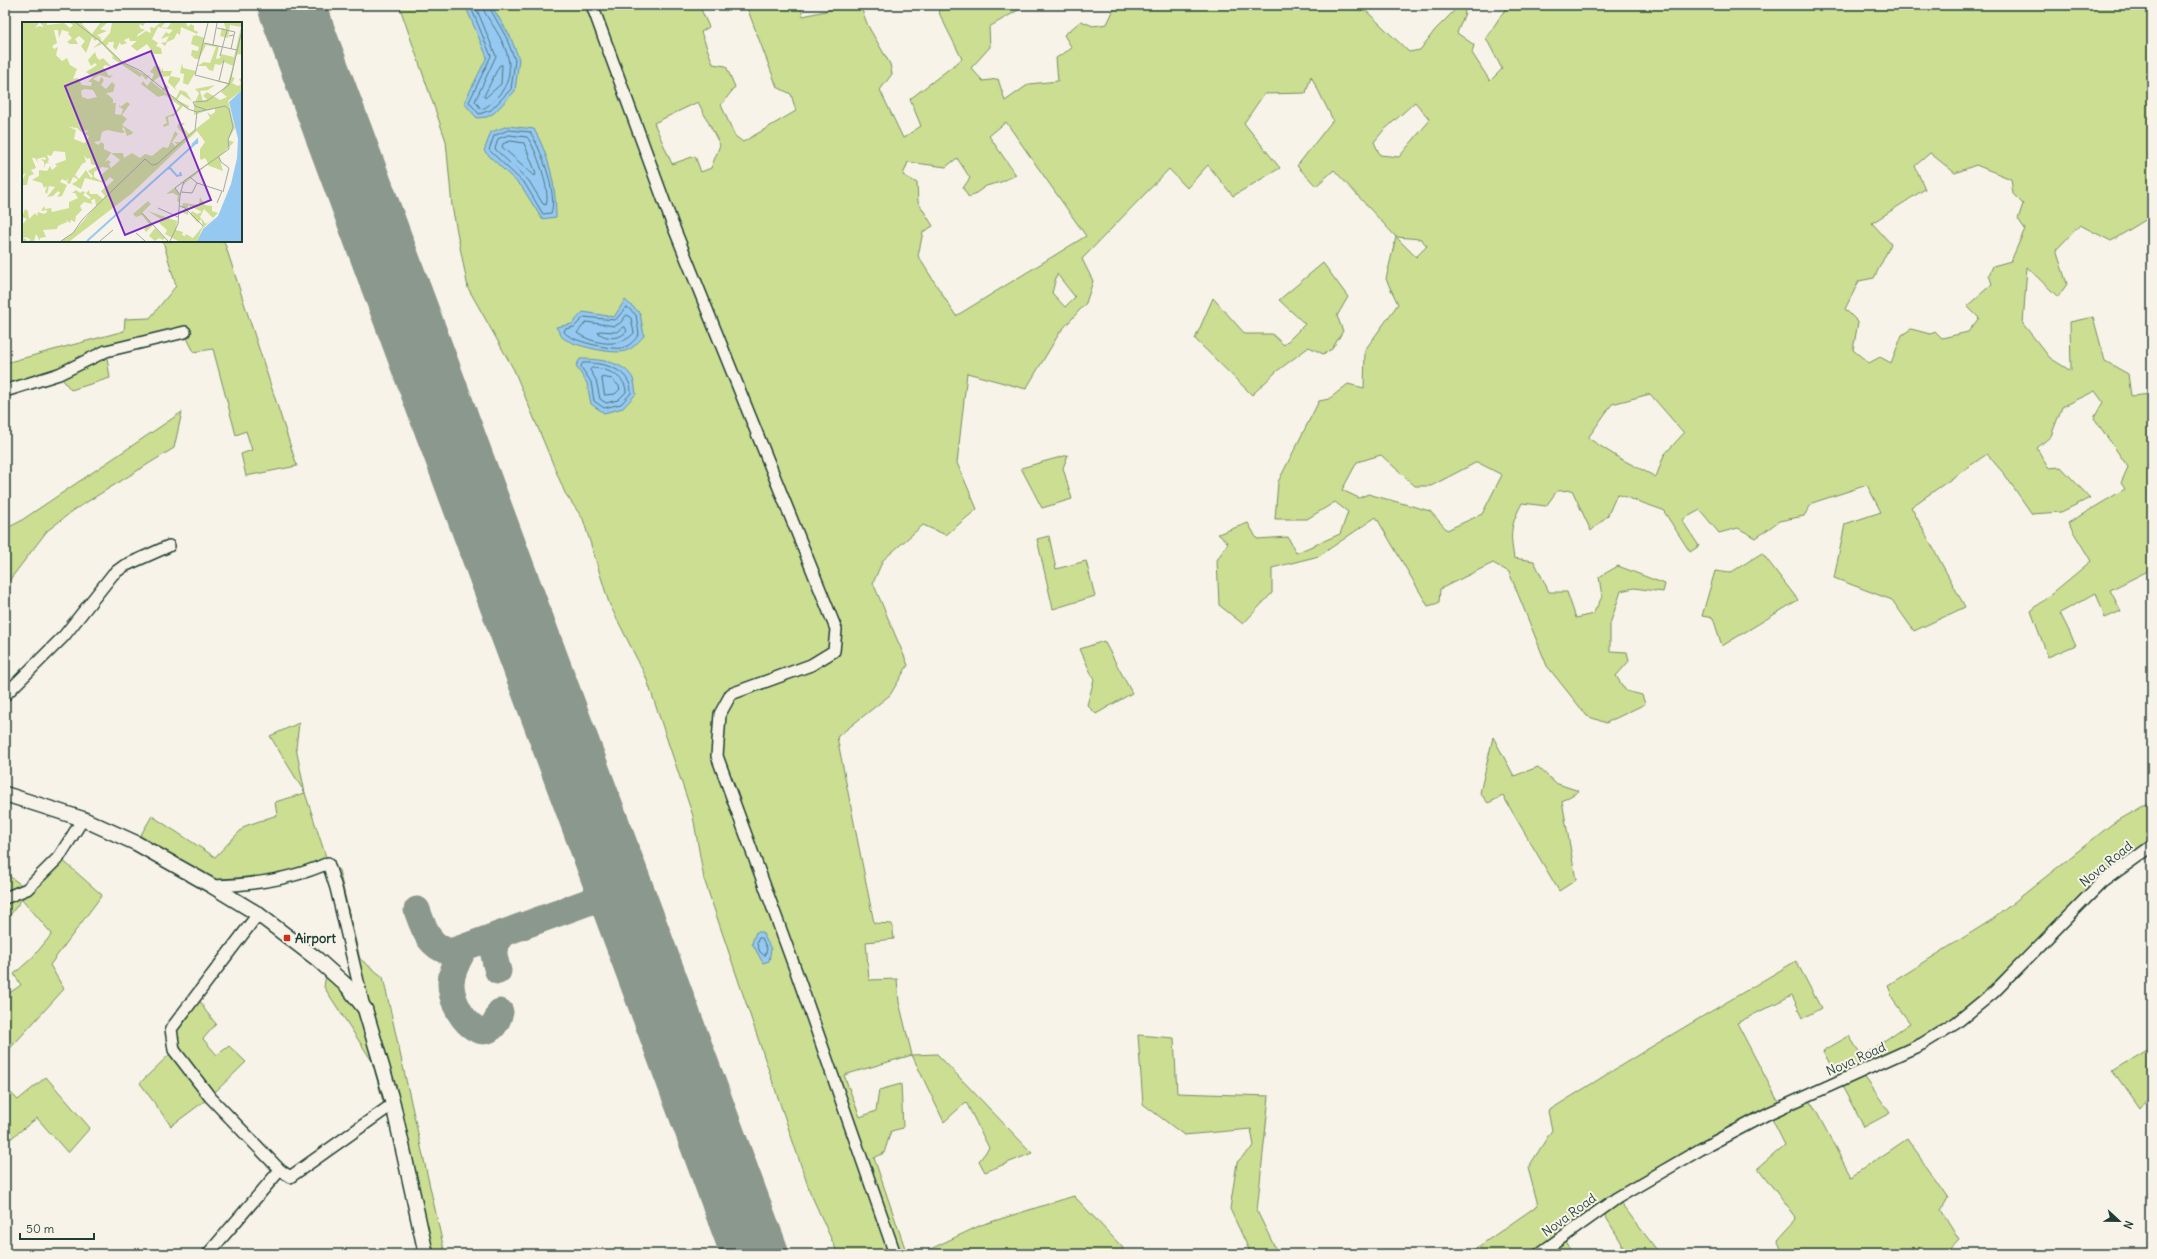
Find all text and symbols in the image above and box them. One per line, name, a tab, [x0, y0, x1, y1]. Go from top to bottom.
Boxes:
inset map	[22, 22, 242, 242]
street label: Nova Road	[2076, 837, 2136, 891]
place label: Airport	[295, 930, 337, 947]
marker: Airport	[282, 933, 292, 943]
street label: Nova Road	[1824, 1038, 1889, 1080]
street label: Nova Road	[1538, 1189, 1600, 1241]
north arrow	[2099, 1201, 2139, 1241]
scale bar	[20, 1215, 94, 1241]
text: N	[2120, 1219, 2136, 1231]
text: 50 m	[26, 1221, 55, 1236]

